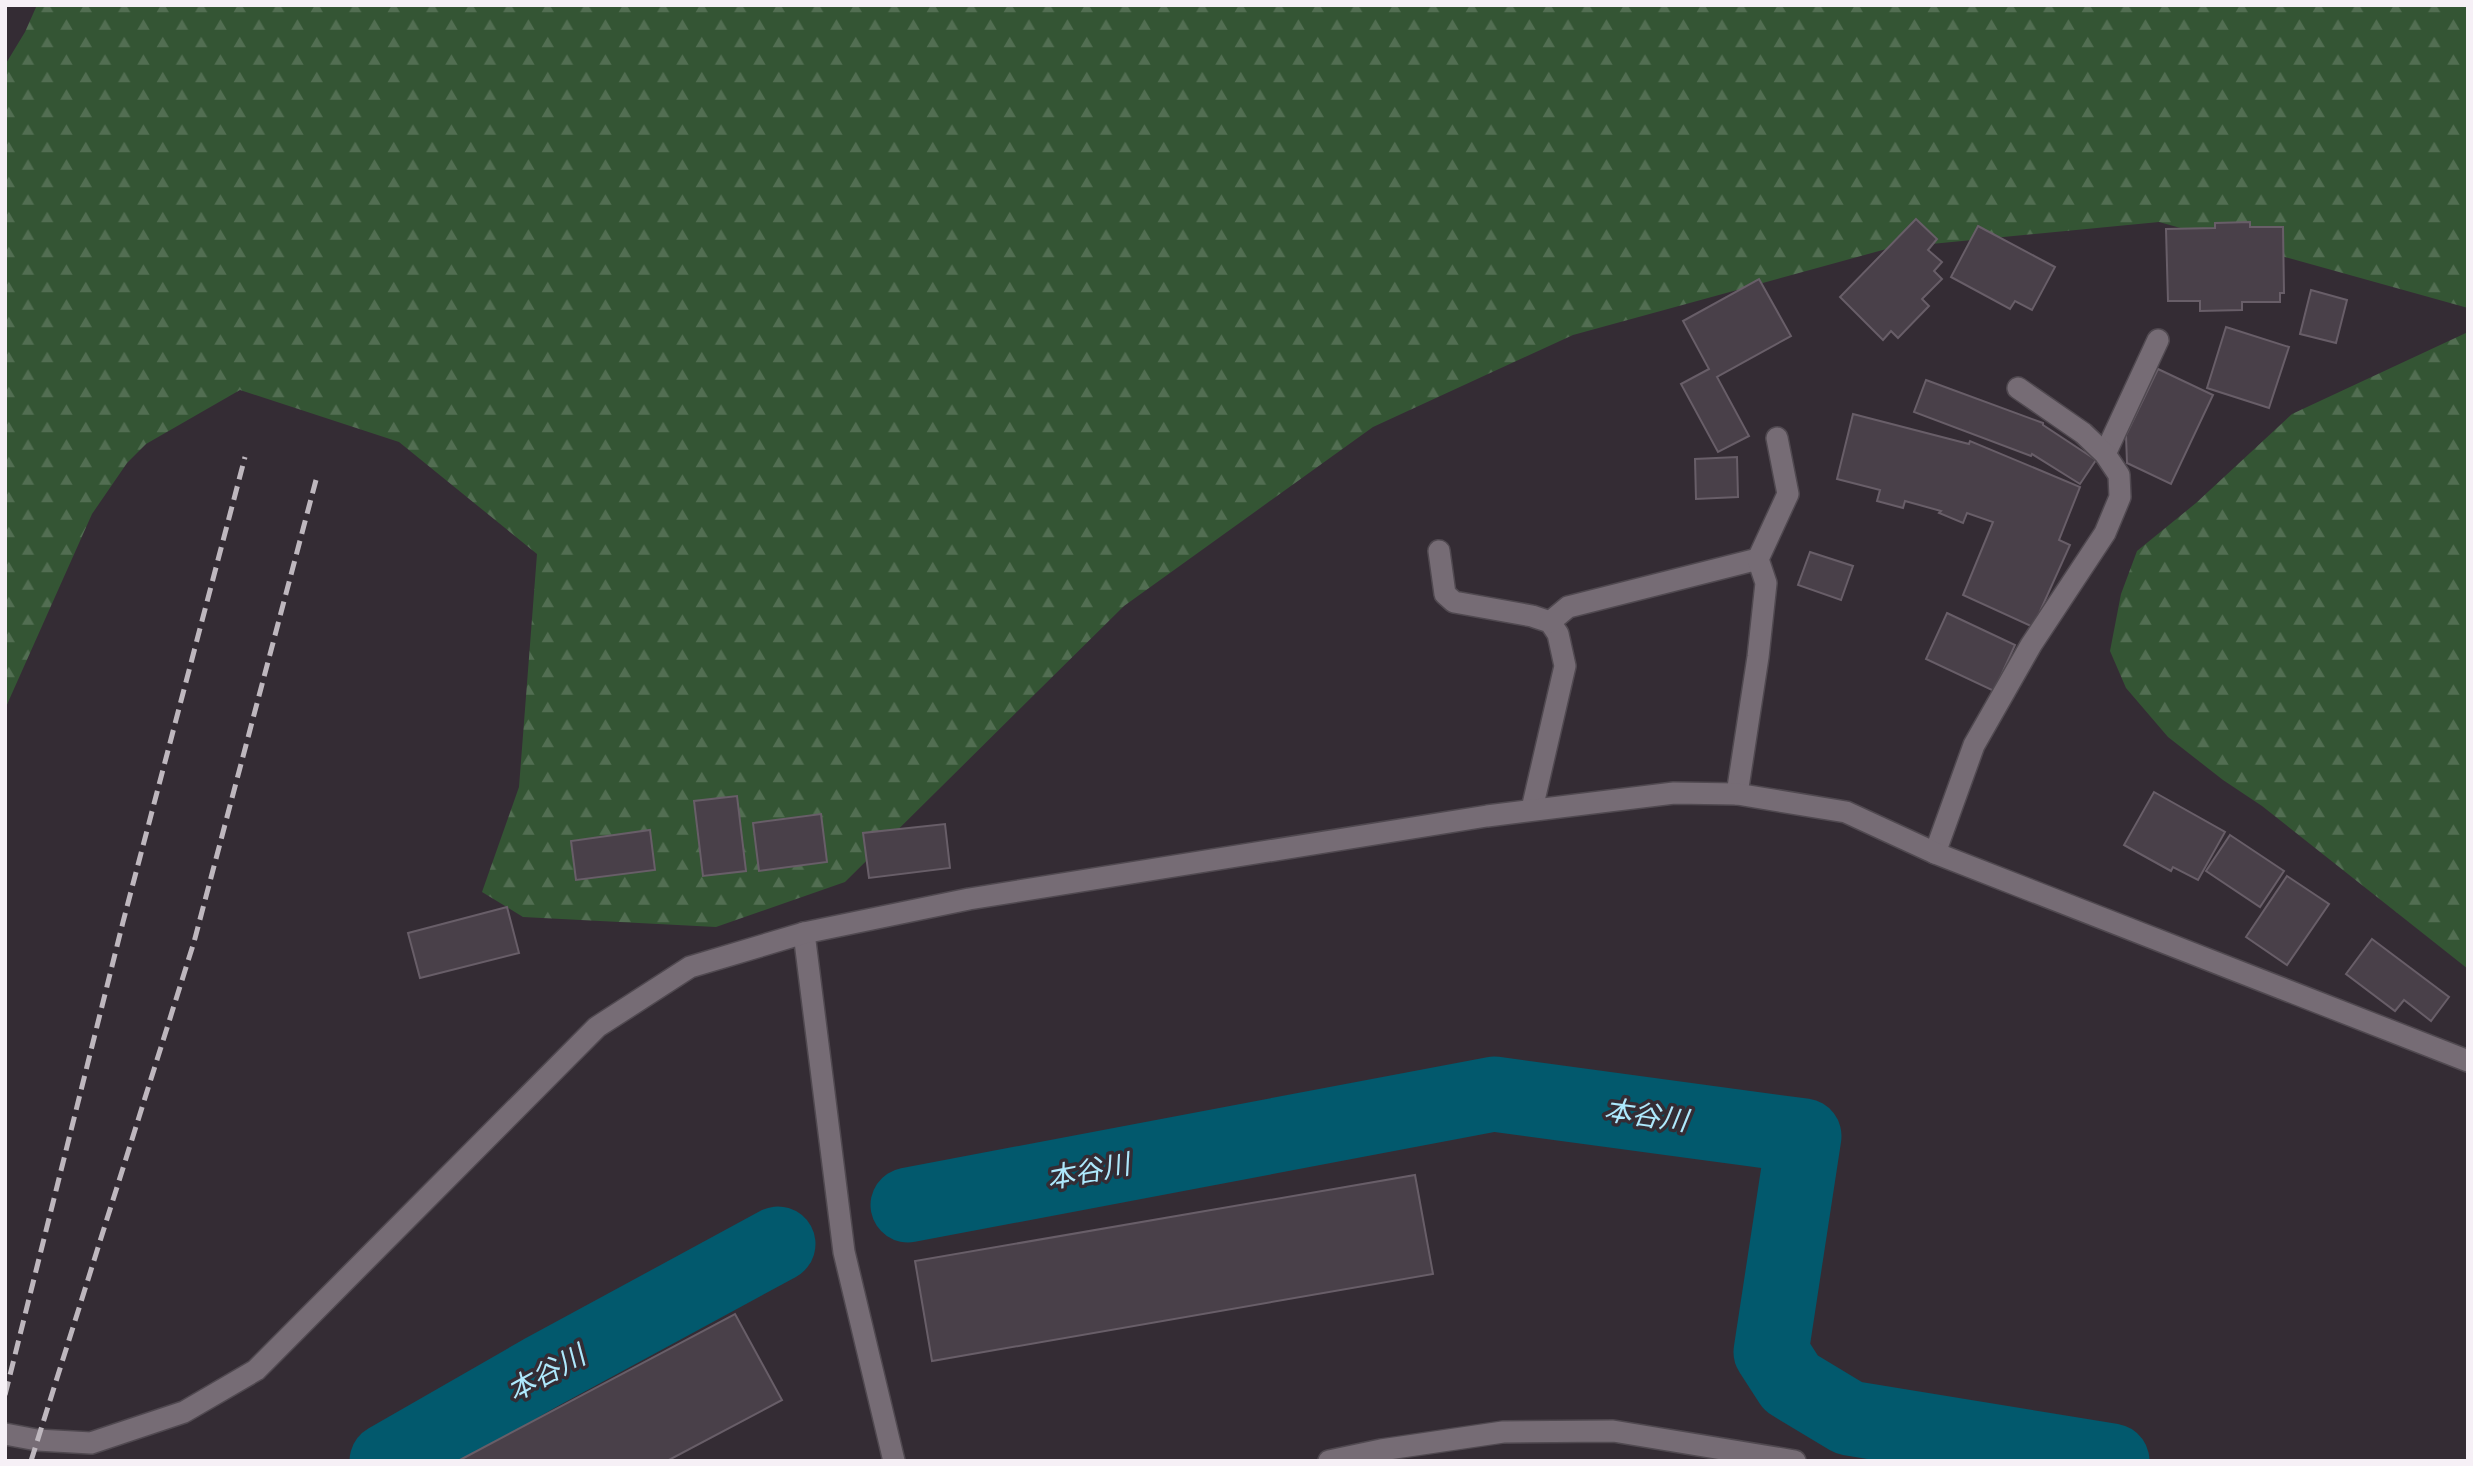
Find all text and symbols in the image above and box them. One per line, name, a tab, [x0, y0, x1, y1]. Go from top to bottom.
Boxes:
water label: 本谷川	[1602, 1091, 1693, 1139]
water label: 本谷川	[1043, 1145, 1136, 1197]
water label: 本谷川	[501, 1335, 594, 1409]

